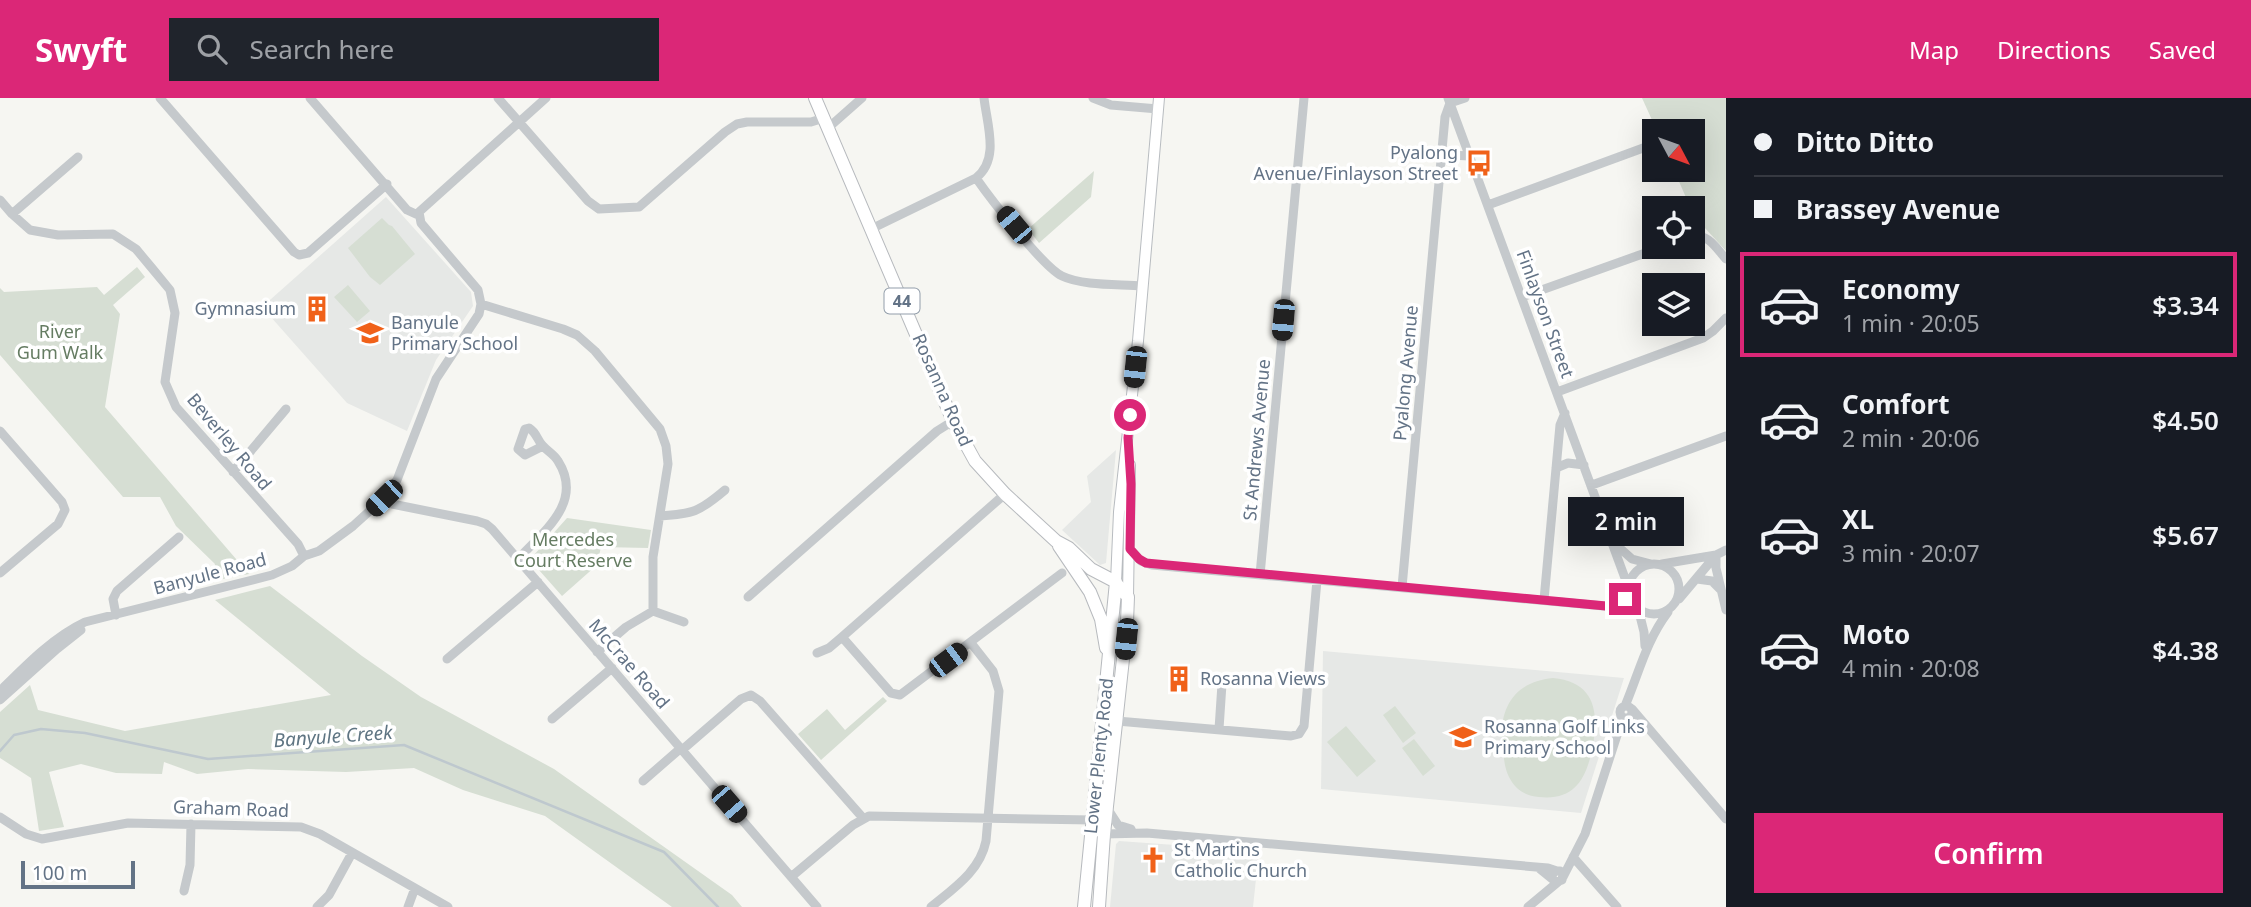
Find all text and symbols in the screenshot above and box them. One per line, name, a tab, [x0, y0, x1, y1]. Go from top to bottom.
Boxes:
search box	[169, 18, 659, 81]
text: Swyft	[35, 27, 127, 72]
icon: search	[193, 30, 231, 68]
text: Search here	[249, 31, 394, 67]
text: Map	[1909, 33, 1959, 66]
text: Directions	[1997, 33, 2111, 66]
text: Saved	[2149, 33, 2216, 66]
north arrow	[1642, 119, 1704, 182]
map controls	[1642, 119, 1705, 336]
text: Ditto Ditto	[1796, 124, 1934, 160]
place label: Pyalong Avenue/Finlayson Street	[1254, 140, 1458, 185]
bus stop icon: Pyalong Avenue/Finlayson Street	[1464, 148, 1494, 178]
text: Brassey Avenue	[1796, 191, 2000, 227]
button: locate	[1642, 196, 1705, 259]
car	[993, 202, 1036, 248]
street label: Finlayson Street	[1512, 246, 1580, 381]
text: Economy	[1842, 271, 1960, 307]
button: layers	[1642, 273, 1705, 336]
icon: car	[1758, 273, 1821, 336]
text: $3.34	[2152, 287, 2219, 323]
road number: 44	[884, 288, 920, 314]
building icon: Gymnasium	[302, 294, 332, 324]
place label: Gymnasium	[194, 296, 296, 320]
car	[1271, 298, 1296, 342]
street label: Pyalong Avenue	[1387, 304, 1423, 442]
text: 1 min · 20:05	[1842, 307, 1980, 339]
place label: Banyule Primary School	[391, 310, 518, 355]
school or university icon: Banyule Primary School	[355, 318, 385, 348]
park label: River Gum Walk	[17, 319, 104, 364]
street label: Rosanna Road	[907, 329, 979, 450]
car	[1123, 345, 1148, 389]
street label: St Andrews Avenue	[1237, 358, 1275, 522]
text: Comfort	[1842, 386, 1950, 422]
street label: Beverley Road	[182, 388, 277, 495]
icon: car	[1758, 388, 1821, 451]
route start	[1114, 399, 1146, 431]
text: $4.50	[2152, 402, 2219, 438]
text: 2 min · 20:06	[1842, 422, 1980, 454]
car	[362, 476, 407, 520]
callout: 2 min	[1567, 498, 1683, 546]
text: XL	[1842, 501, 1874, 537]
icon: car	[1758, 503, 1821, 566]
text: 2 min	[1595, 505, 1657, 537]
text: $5.67	[2152, 517, 2219, 553]
park label: Mercedes Court Reserve	[514, 527, 632, 572]
text: 3 min · 20:07	[1842, 537, 1980, 569]
street label: Banyule Road	[151, 546, 269, 600]
route end	[1609, 583, 1641, 615]
street label: McCrae Road	[584, 613, 675, 713]
text: Moto	[1842, 616, 1910, 652]
car	[1114, 617, 1139, 661]
icon: car	[1758, 618, 1821, 681]
text: $4.38	[2152, 632, 2219, 668]
car	[925, 639, 972, 681]
text: 4 min · 20:08	[1842, 652, 1980, 684]
building icon: Rosanna Views	[1164, 664, 1194, 694]
place label: Rosanna Views	[1200, 666, 1326, 690]
street label: Lower Plenty Road	[1078, 677, 1118, 835]
place label: Rosanna Golf Links Primary School	[1484, 714, 1645, 759]
water label: Banyule Creek	[273, 719, 394, 753]
school or university icon: Rosanna Golf Links Primary School	[1448, 722, 1478, 752]
car	[708, 781, 751, 827]
street label: Graham Road	[173, 794, 290, 822]
button: Confirm	[1754, 813, 2223, 893]
place label: St Martins Catholic Church	[1174, 837, 1307, 882]
church icon: St Martins Catholic Church	[1138, 845, 1168, 875]
scale bar	[21, 858, 135, 890]
text: 100 m	[32, 860, 87, 886]

